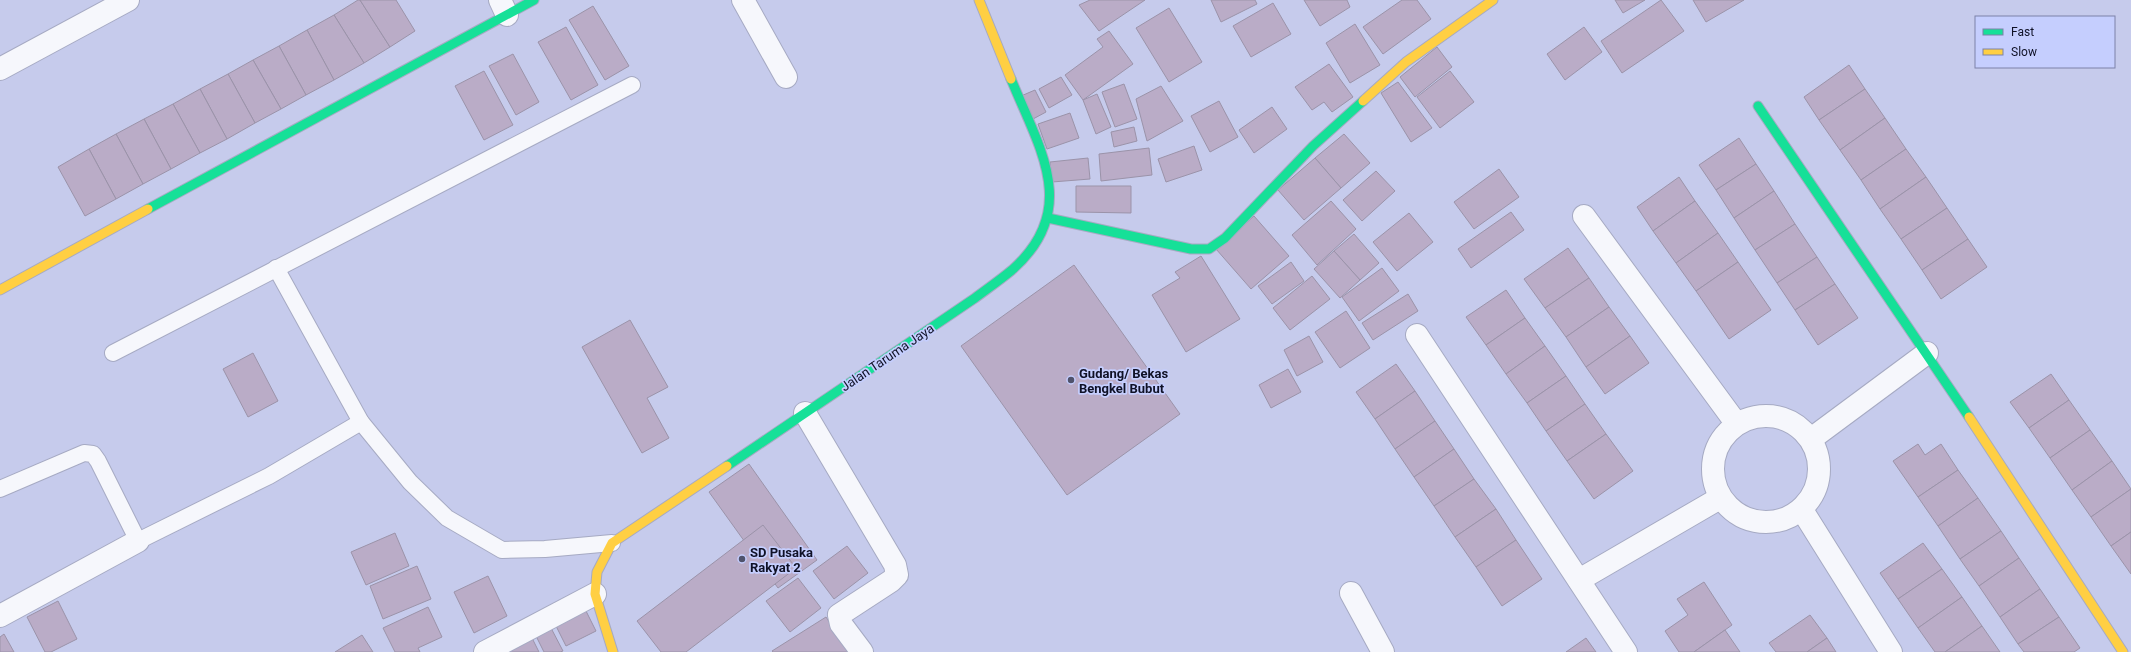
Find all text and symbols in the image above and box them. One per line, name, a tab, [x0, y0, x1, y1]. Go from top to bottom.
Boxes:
legend	[1975, 16, 2115, 68]
text: Fast	[2011, 25, 2034, 39]
text: Slow	[2011, 45, 2037, 59]
street label: Jalan Taruma Jaya	[838, 321, 937, 394]
place label: Gudang/ Bekas Bengkel Bubut	[1079, 366, 1168, 396]
marker: Gudang/ Bekas Bengkel Bubut	[1066, 375, 1076, 385]
place label: SD Pusaka Rakyat 2	[750, 545, 813, 575]
marker: SD Pusaka Rakyat 2	[737, 554, 747, 564]

